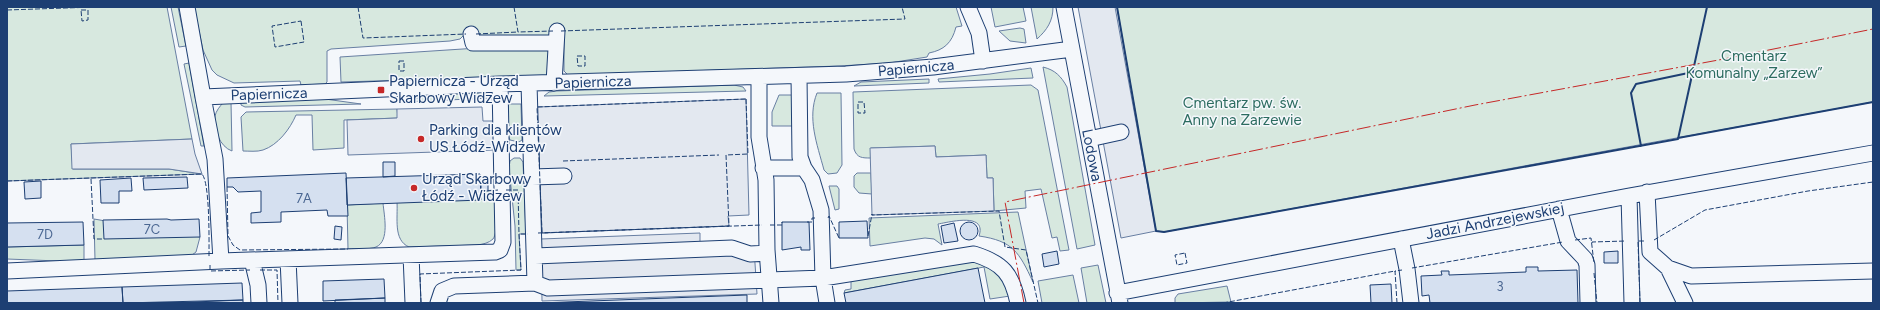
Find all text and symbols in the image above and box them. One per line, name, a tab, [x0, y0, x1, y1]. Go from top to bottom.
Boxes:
park label: Cmentarz Komunalny „Zarzew”	[1685, 47, 1823, 82]
street label: Papiernicza	[877, 56, 955, 80]
place label: Papiernicza - Urząd Skarbowy Widzew	[389, 72, 519, 107]
street label: Papiernicza	[554, 72, 632, 92]
street label: Papiernicza	[230, 84, 308, 104]
marker: Papiernicza - Urząd Skarbowy Widzew	[376, 85, 386, 95]
park label: Cmentarz pw. św. Anny na Zarzewie	[1182, 94, 1302, 129]
place label: Parking dla klientów US Łódź-Widzew	[429, 121, 562, 156]
street label: Lodowa	[1078, 127, 1106, 183]
marker: Parking dla klientów US Łódź-Widzew	[416, 134, 426, 144]
place label: Urząd Skarbowy Łódź - Widzew	[422, 170, 531, 205]
marker: Urząd Skarbowy Łódź - Widzew	[409, 183, 419, 193]
house number: 7A	[296, 191, 312, 206]
street label: Jadzi Andrzejewskiej	[1424, 199, 1566, 243]
house number: 7C	[144, 222, 160, 237]
house number: 7D	[37, 227, 53, 242]
house number: 3	[1496, 279, 1504, 294]

